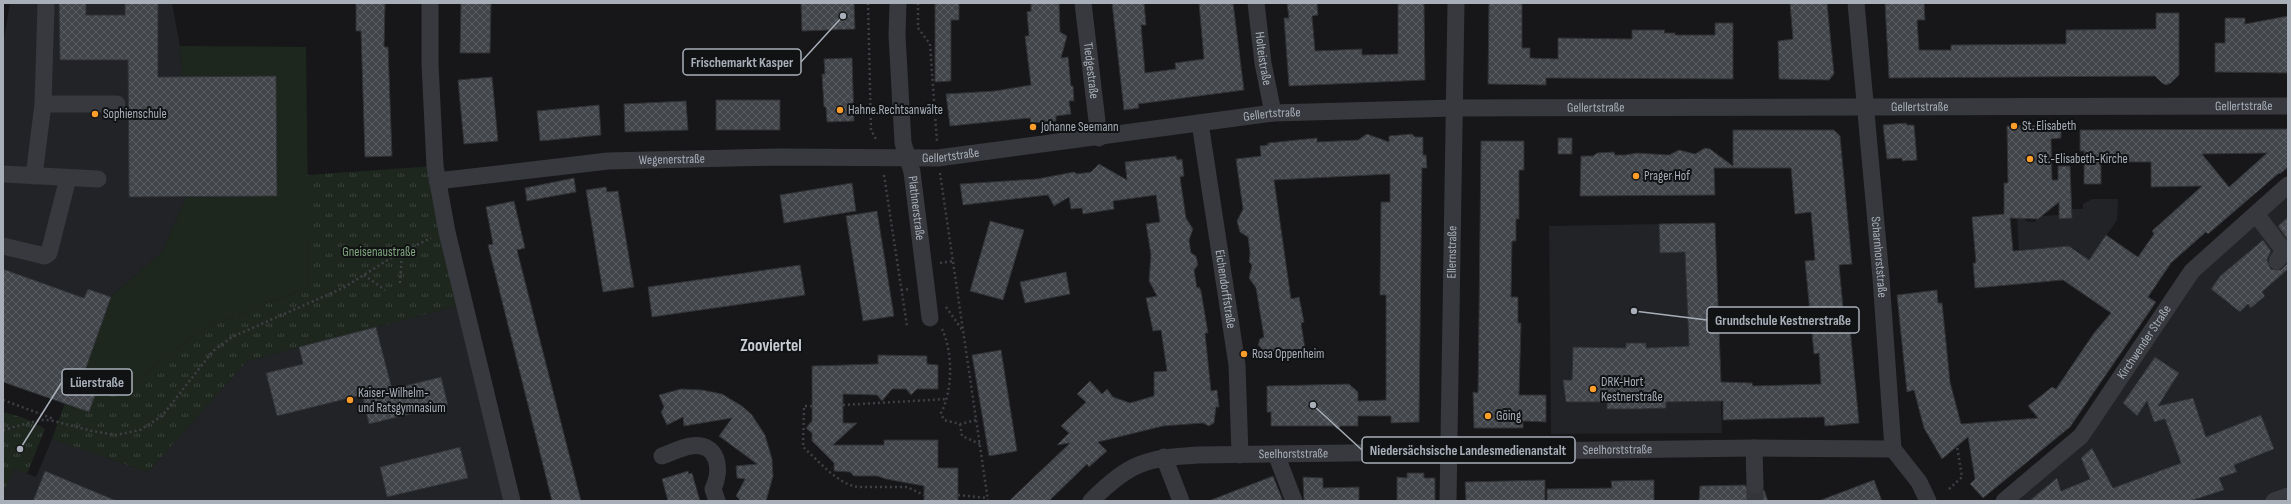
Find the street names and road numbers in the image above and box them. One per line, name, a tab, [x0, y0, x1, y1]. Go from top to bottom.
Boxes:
street label: Holteistraße	[1251, 31, 1275, 87]
street label: Tiedgestraße	[1080, 41, 1102, 100]
street label: Gellertstraße	[2215, 98, 2272, 114]
street label: Gellertstraße	[1891, 99, 1948, 115]
street label: Gellertstraße	[1567, 100, 1624, 116]
street label: Gellertstraße	[1242, 104, 1301, 125]
street label: Gellertstraße	[922, 145, 980, 166]
street label: Wegenerstraße	[639, 151, 705, 168]
street label: Plathnerstraße	[905, 175, 928, 241]
street label: Scharnhorststraße	[1867, 216, 1890, 298]
street label: Ellernstraße	[1444, 226, 1460, 278]
street label: Eichendorffstraße	[1211, 249, 1239, 330]
street label: Kirchwender Straße	[2114, 302, 2175, 382]
street label: Seelhorststraße	[1583, 441, 1652, 458]
street label: Seelhorststraße	[1259, 445, 1328, 462]

